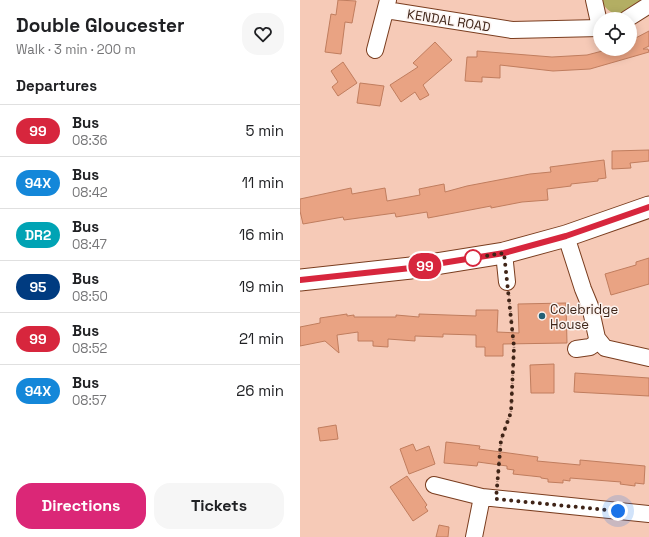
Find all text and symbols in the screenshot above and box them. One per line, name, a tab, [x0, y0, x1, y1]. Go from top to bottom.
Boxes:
street label: KENDAL ROAD	[406, 6, 492, 35]
map controls	[593, 12, 637, 56]
button: locate	[593, 12, 637, 56]
text: Double Gloucester	[16, 13, 185, 38]
button: heart	[242, 13, 284, 55]
text: Walk · 3 min · 200 m	[16, 41, 136, 58]
text: Departures	[16, 76, 97, 95]
text: Bus	[72, 113, 99, 132]
text: 5 min	[245, 121, 284, 140]
text: 99	[29, 122, 47, 140]
text: 08:36	[72, 132, 108, 149]
text: Bus	[72, 165, 99, 184]
text: 11 min	[242, 173, 284, 192]
text: 94X	[25, 174, 51, 192]
text: 08:42	[72, 184, 108, 201]
text: Bus	[72, 217, 99, 236]
text: 16 min	[239, 225, 284, 244]
text: DR2	[25, 226, 51, 244]
text: 08:47	[72, 236, 107, 253]
unlabelled marker	[464, 249, 482, 267]
line badge: 99	[407, 253, 443, 279]
text: 99	[416, 257, 434, 275]
text: Bus	[72, 269, 99, 288]
text: 19 min	[239, 277, 284, 296]
text: 95	[29, 278, 47, 296]
text: 08:50	[72, 288, 108, 305]
place label: Colebridge House	[550, 301, 618, 333]
marker: Colebridge House	[537, 311, 547, 321]
text: Bus	[72, 321, 99, 340]
text: 21 min	[239, 329, 284, 348]
text: 99	[29, 330, 47, 348]
text: 08:52	[72, 340, 107, 357]
text: Bus	[72, 373, 99, 392]
text: 26 min	[236, 381, 284, 400]
text: 94X	[25, 382, 51, 400]
text: 08:57	[72, 392, 107, 409]
button: Directions	[16, 483, 146, 529]
button: Tickets	[154, 483, 284, 529]
your location	[608, 501, 628, 521]

